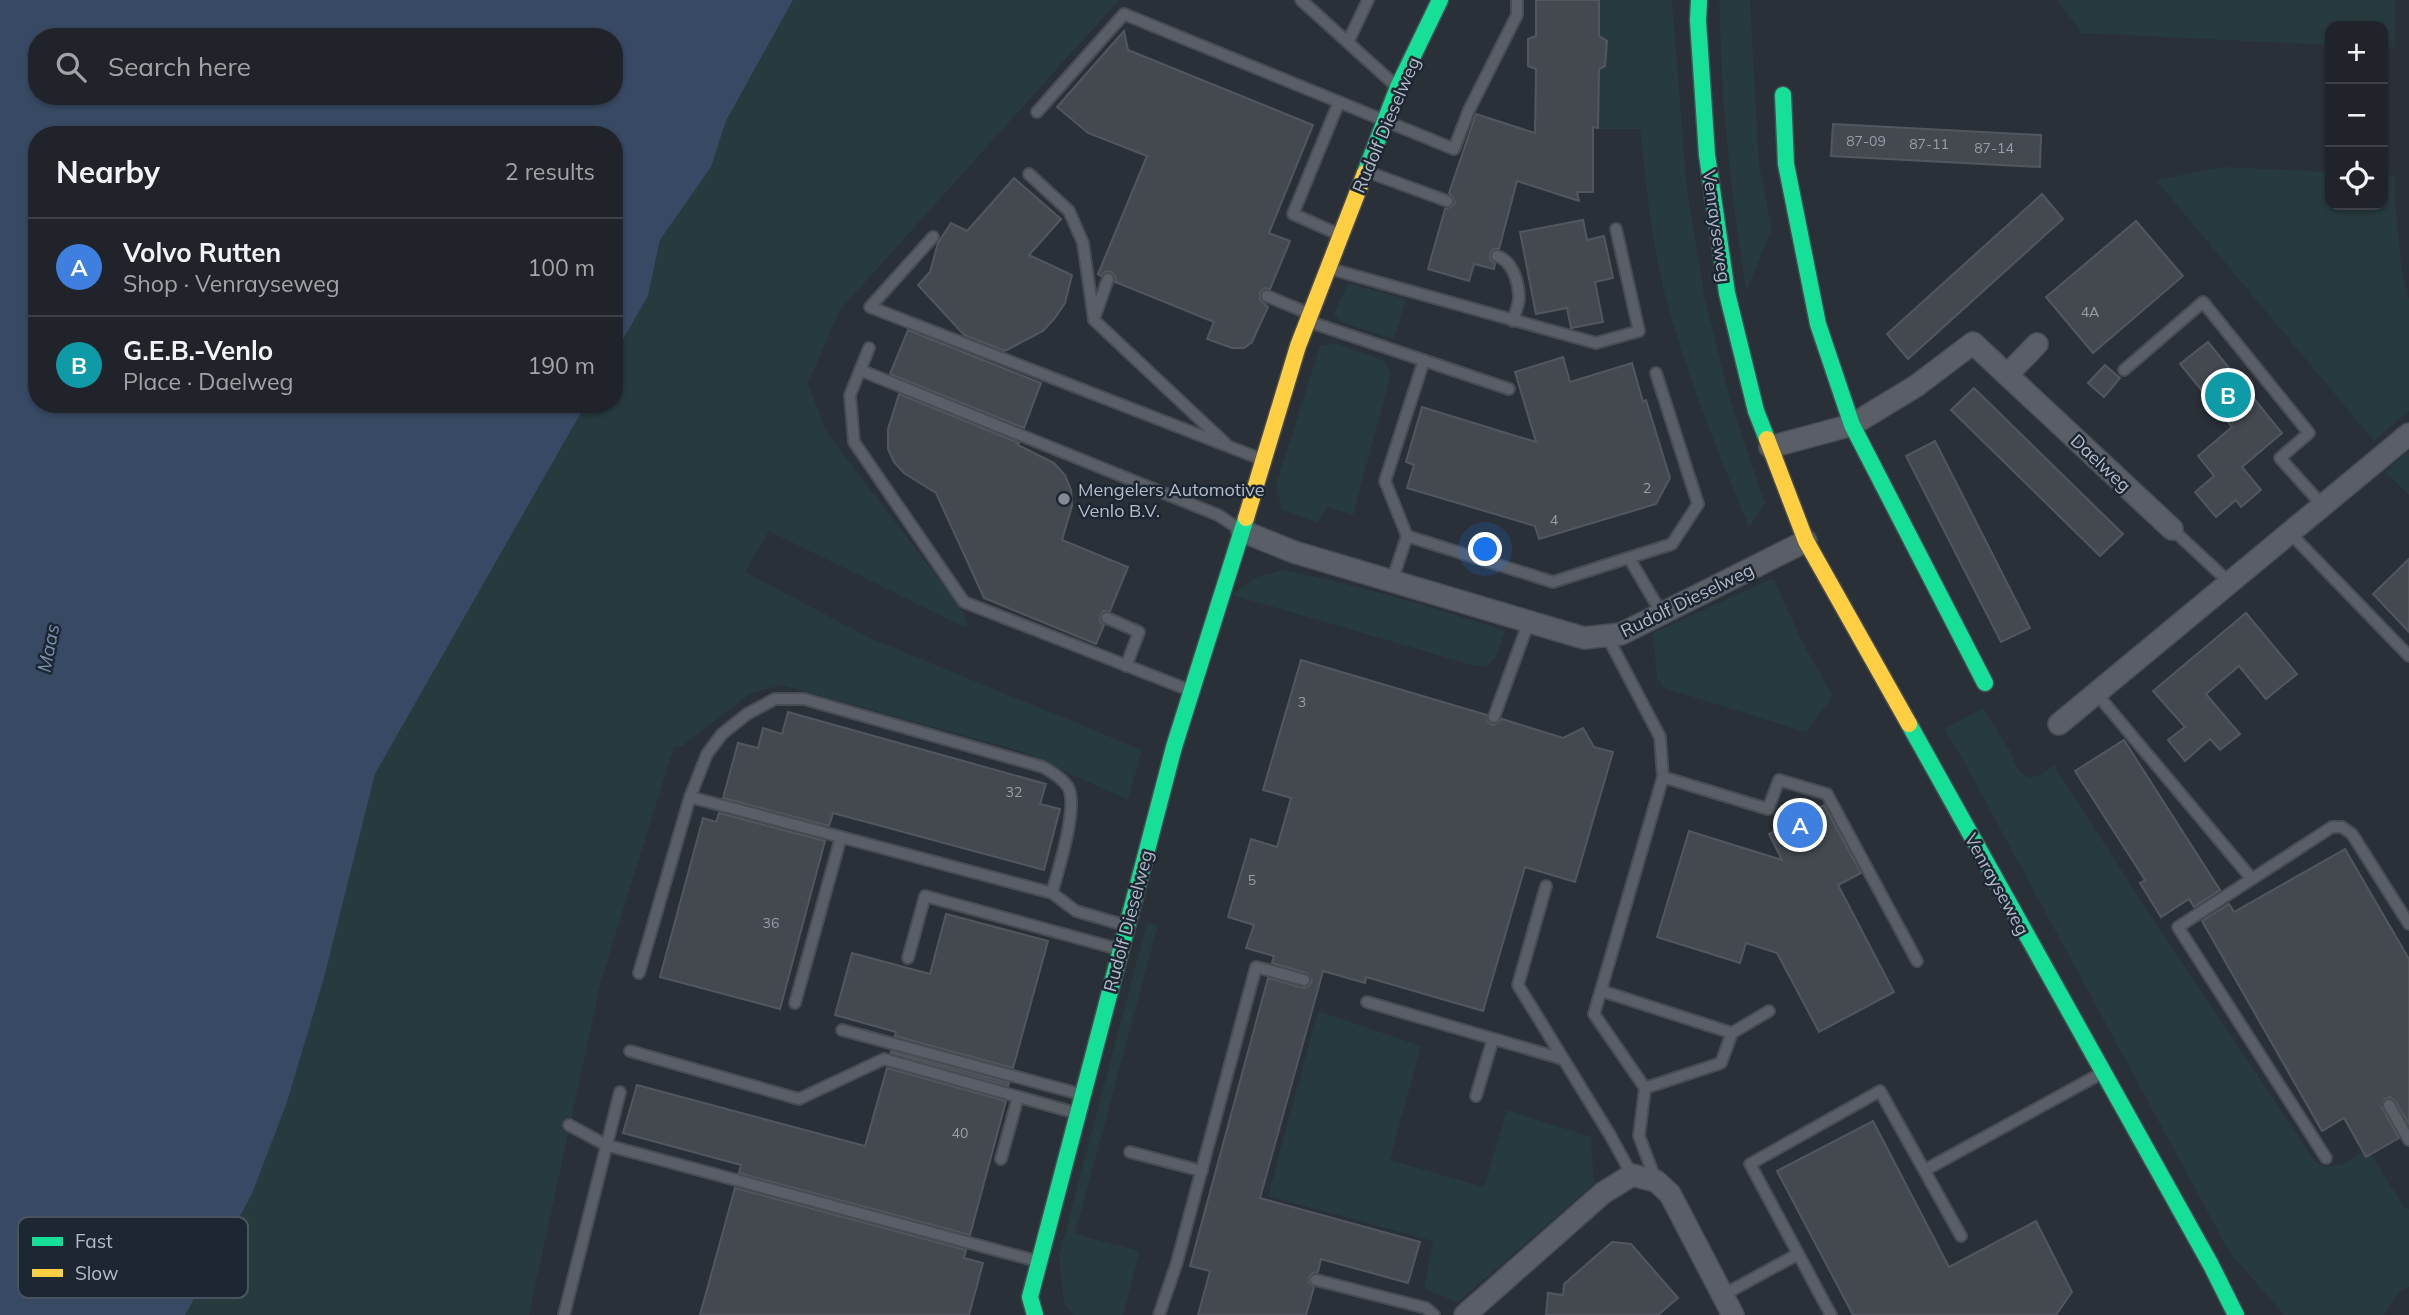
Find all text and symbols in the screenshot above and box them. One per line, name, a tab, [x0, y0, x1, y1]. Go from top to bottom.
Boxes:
map controls	[2325, 21, 2388, 210]
button: +	[2325, 21, 2388, 84]
search box	[28, 28, 623, 105]
icon: search	[52, 48, 90, 86]
text: Search here	[108, 50, 251, 83]
street label: Rudolf Dieselweg	[1347, 53, 1425, 197]
button: −	[2325, 84, 2388, 147]
house number: 87-09	[1846, 132, 1886, 150]
house number: 87-11	[1909, 135, 1949, 153]
house number: 87-14	[1974, 139, 2014, 157]
button: locate	[2325, 147, 2388, 210]
text: Nearby	[56, 153, 160, 191]
text: 2 results	[505, 157, 595, 186]
street label: Venrayseweg	[1698, 168, 1736, 284]
text: Volvo Rutten	[123, 236, 281, 269]
text: A	[70, 253, 88, 282]
text: 100 m	[527, 253, 595, 282]
text: Shop · Venrayseweg	[123, 269, 340, 298]
house number: 4A	[2081, 303, 2100, 321]
text: G.E.B.-Venlo	[123, 334, 273, 367]
text: B	[71, 351, 87, 380]
text: 190 m	[527, 351, 595, 380]
text: Place · Daelweg	[123, 367, 293, 396]
pin: B	[2205, 369, 2251, 421]
street label: Daelweg	[2066, 429, 2136, 497]
place label: Mengelers Automotive Venlo B.V.	[1078, 478, 1264, 522]
house number: 2	[1643, 479, 1651, 497]
marker: Mengelers Automotive Venlo B.V.	[1056, 491, 1072, 507]
house number: 4	[1550, 511, 1559, 529]
your location	[1468, 532, 1502, 566]
street label: Rudolf Dieselweg	[1616, 558, 1758, 642]
water label: Maas	[32, 622, 64, 674]
house number: 3	[1298, 693, 1306, 711]
house number: 32	[1006, 783, 1022, 801]
pin: A	[1777, 799, 1823, 851]
street label: Venrayseweg	[1960, 829, 2034, 939]
street label: Rudolf Dieselweg	[1098, 848, 1158, 994]
house number: 5	[1248, 871, 1256, 889]
house number: 36	[763, 914, 779, 932]
house number: 40	[952, 1124, 968, 1142]
legend	[18, 1217, 248, 1298]
text: Fast	[75, 1229, 113, 1253]
text: Slow	[75, 1261, 119, 1285]

